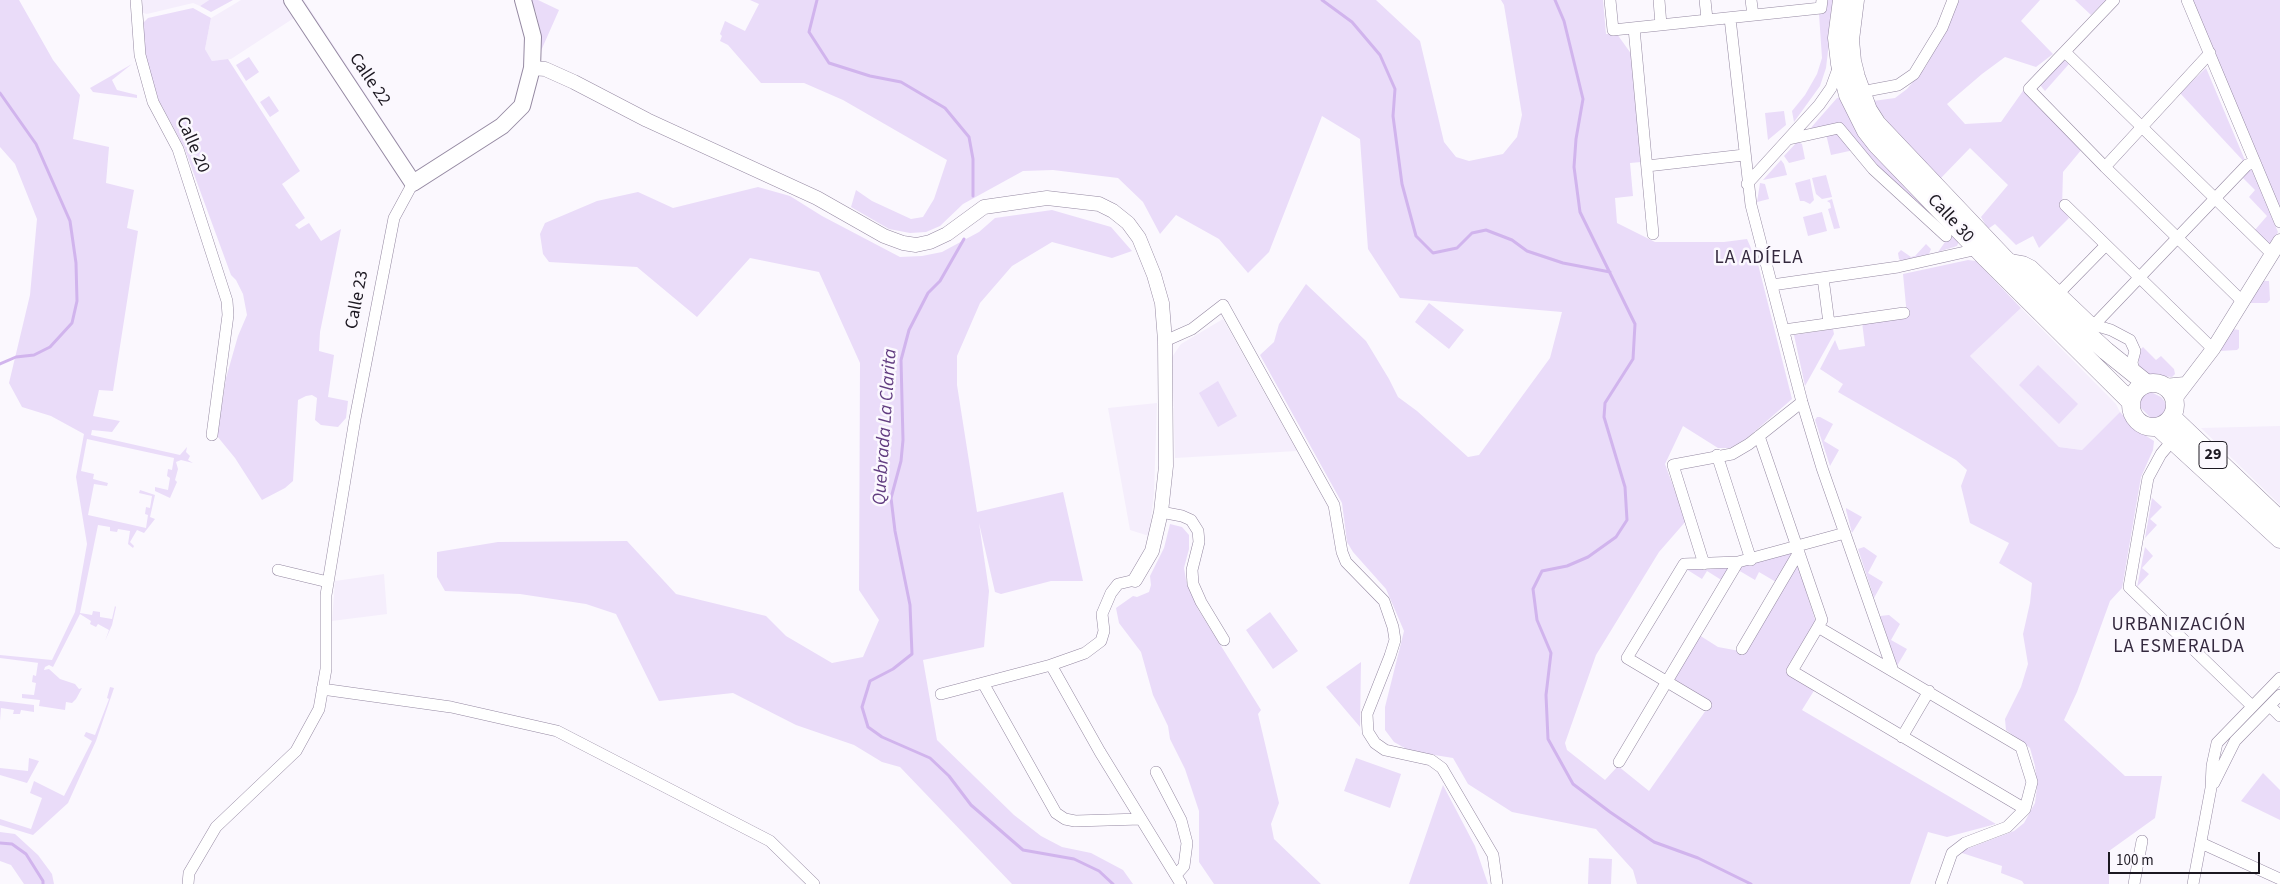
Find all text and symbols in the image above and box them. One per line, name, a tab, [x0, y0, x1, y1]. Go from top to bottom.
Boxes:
street label: Calle 22	[344, 50, 394, 110]
street label: Calle 20	[171, 114, 213, 176]
street label: Calle 30	[1922, 190, 1978, 248]
district label: LA ADÍELA	[1713, 248, 1805, 270]
street label: Calle 23	[342, 269, 374, 331]
water label: Quebrada La Clarita	[869, 348, 903, 506]
road number: 29	[2199, 442, 2227, 468]
district label: URBANIZACIÓN LA ESMERALDA	[2110, 615, 2248, 659]
scale bar	[2110, 842, 2262, 874]
text: 100 m	[2116, 850, 2154, 871]

